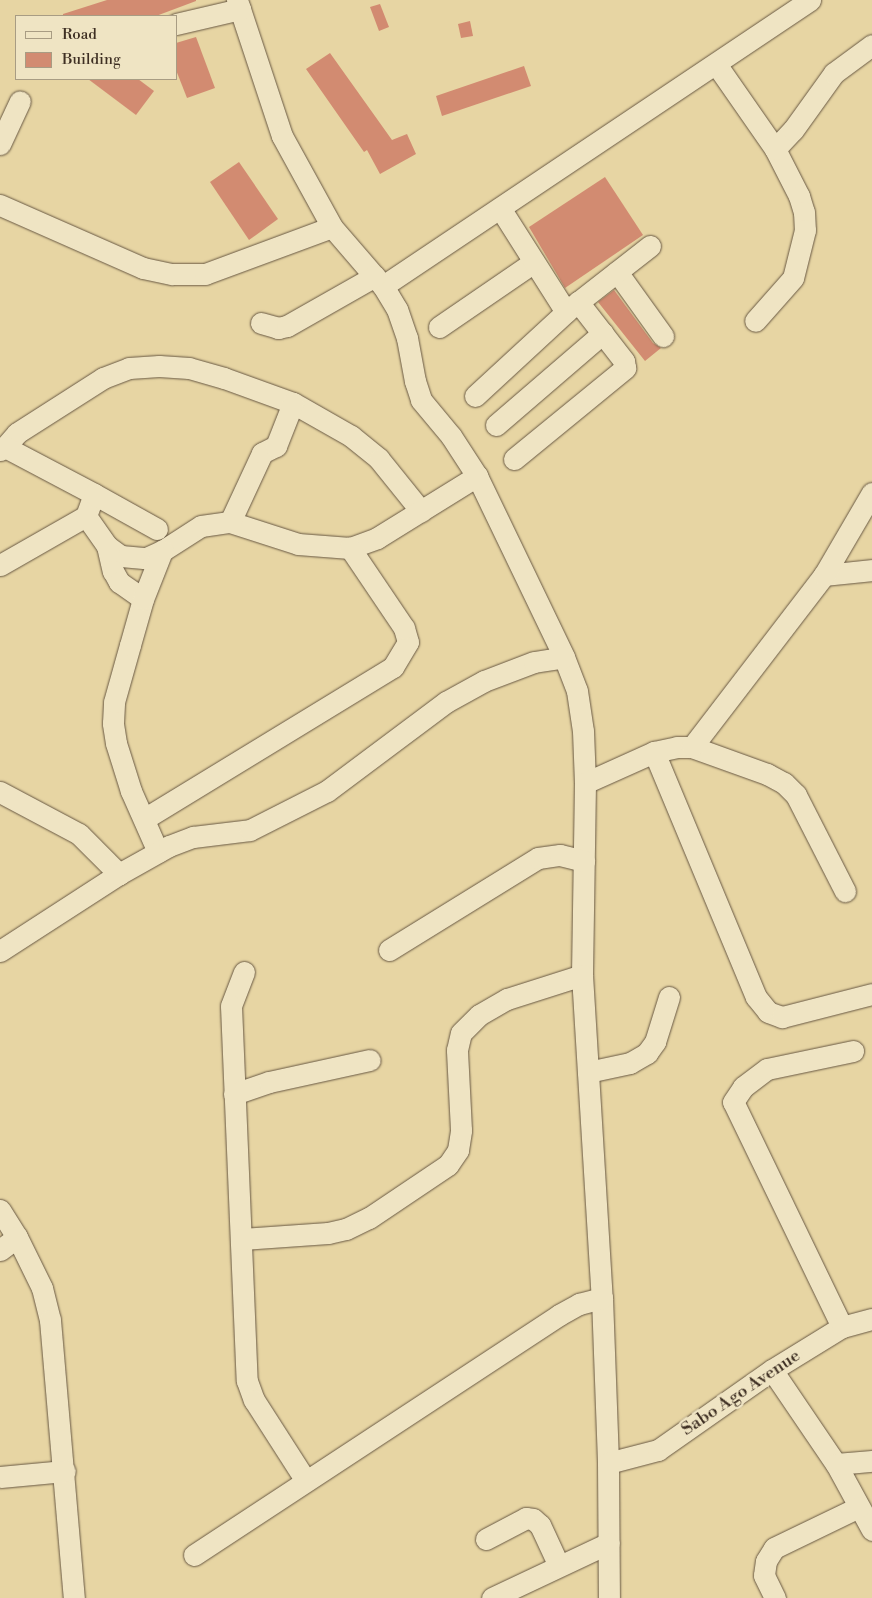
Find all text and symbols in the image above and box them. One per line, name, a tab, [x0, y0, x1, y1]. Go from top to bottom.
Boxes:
legend	[15, 15, 178, 80]
text: Road	[62, 25, 97, 44]
text: Building	[62, 50, 121, 69]
street label: Sabo Ago Avenue	[677, 1345, 805, 1441]

